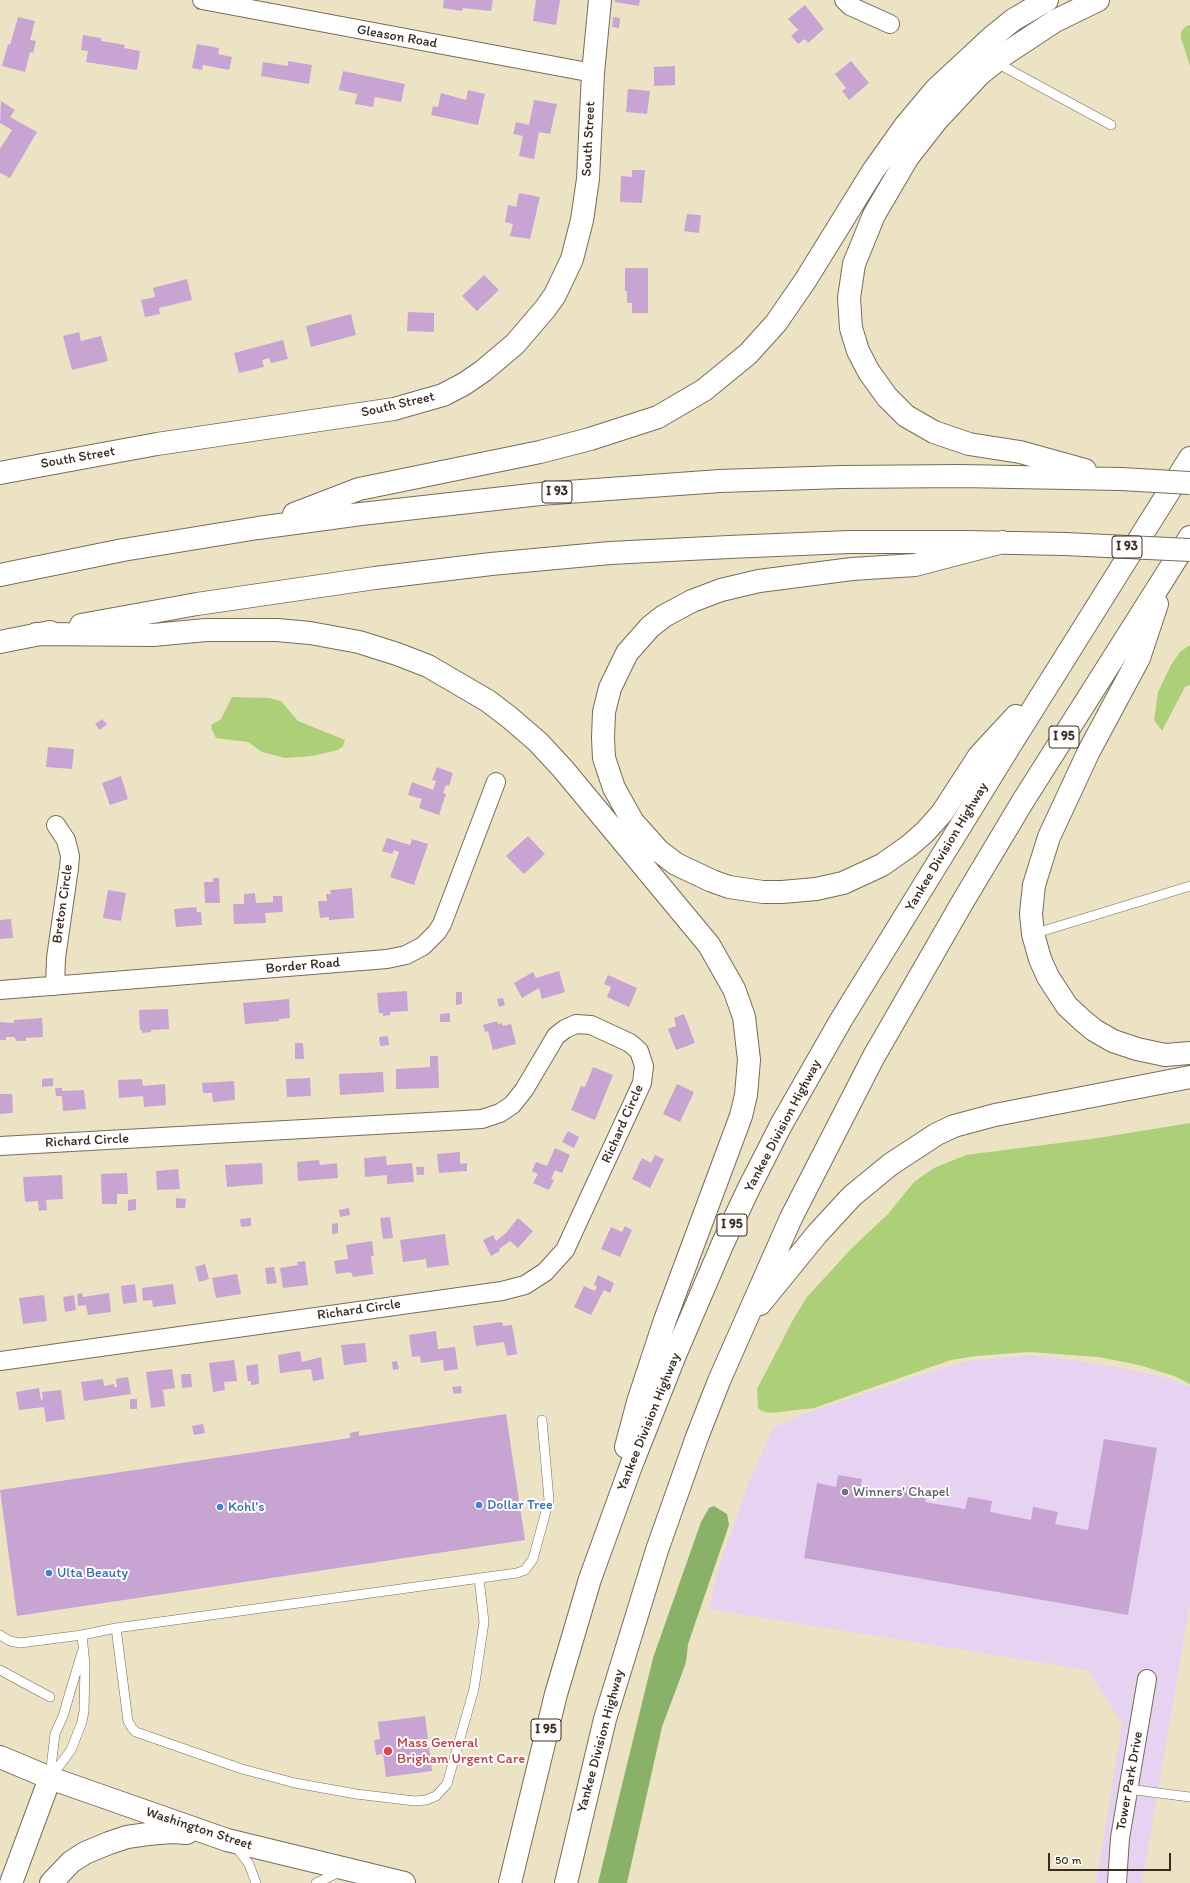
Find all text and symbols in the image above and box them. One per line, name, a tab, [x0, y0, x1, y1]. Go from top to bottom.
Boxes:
street label: Gleason Road	[355, 22, 439, 52]
street label: South Street	[579, 101, 599, 177]
street label: South Street	[359, 388, 437, 422]
street label: South Street	[39, 443, 117, 473]
road number: I 93	[542, 481, 572, 503]
road number: I 93	[1112, 536, 1142, 558]
road number: I 95	[1049, 726, 1079, 748]
street label: Yankee Division Highway	[902, 779, 992, 915]
street label: Breton Circle	[49, 863, 77, 945]
street label: Border Road	[265, 954, 341, 978]
street label: Yankee Division Highway	[741, 1057, 825, 1195]
street label: Richard Circle	[598, 1082, 648, 1166]
street label: Richard Circle	[45, 1130, 129, 1152]
road number: I 95	[717, 1214, 747, 1236]
street label: Richard Circle	[316, 1296, 402, 1324]
street label: Yankee Division Highway	[614, 1350, 684, 1494]
place label: Winners' Chapel	[853, 1484, 949, 1500]
marker: Winners' Chapel	[840, 1487, 850, 1497]
place label: Dollar Tree	[487, 1497, 553, 1513]
place label: Kohl's	[228, 1499, 264, 1515]
marker: Dollar Tree	[474, 1500, 484, 1510]
marker: Kohl's	[215, 1502, 225, 1512]
place label: Ulta Beauty	[57, 1565, 128, 1581]
marker: Ulta Beauty	[44, 1568, 54, 1578]
street label: Yankee Division Highway	[574, 1668, 628, 1814]
road number: I 95	[531, 1719, 561, 1741]
street label: Tower Park Drive	[1113, 1730, 1147, 1832]
place label: Mass General Brigham Urgent Care	[397, 1735, 525, 1768]
marker: Mass General Brigham Urgent Care	[382, 1745, 394, 1757]
street label: Washington Street	[143, 1804, 255, 1854]
scale bar	[1050, 1845, 1173, 1871]
text: 50 m	[1055, 1853, 1081, 1867]

